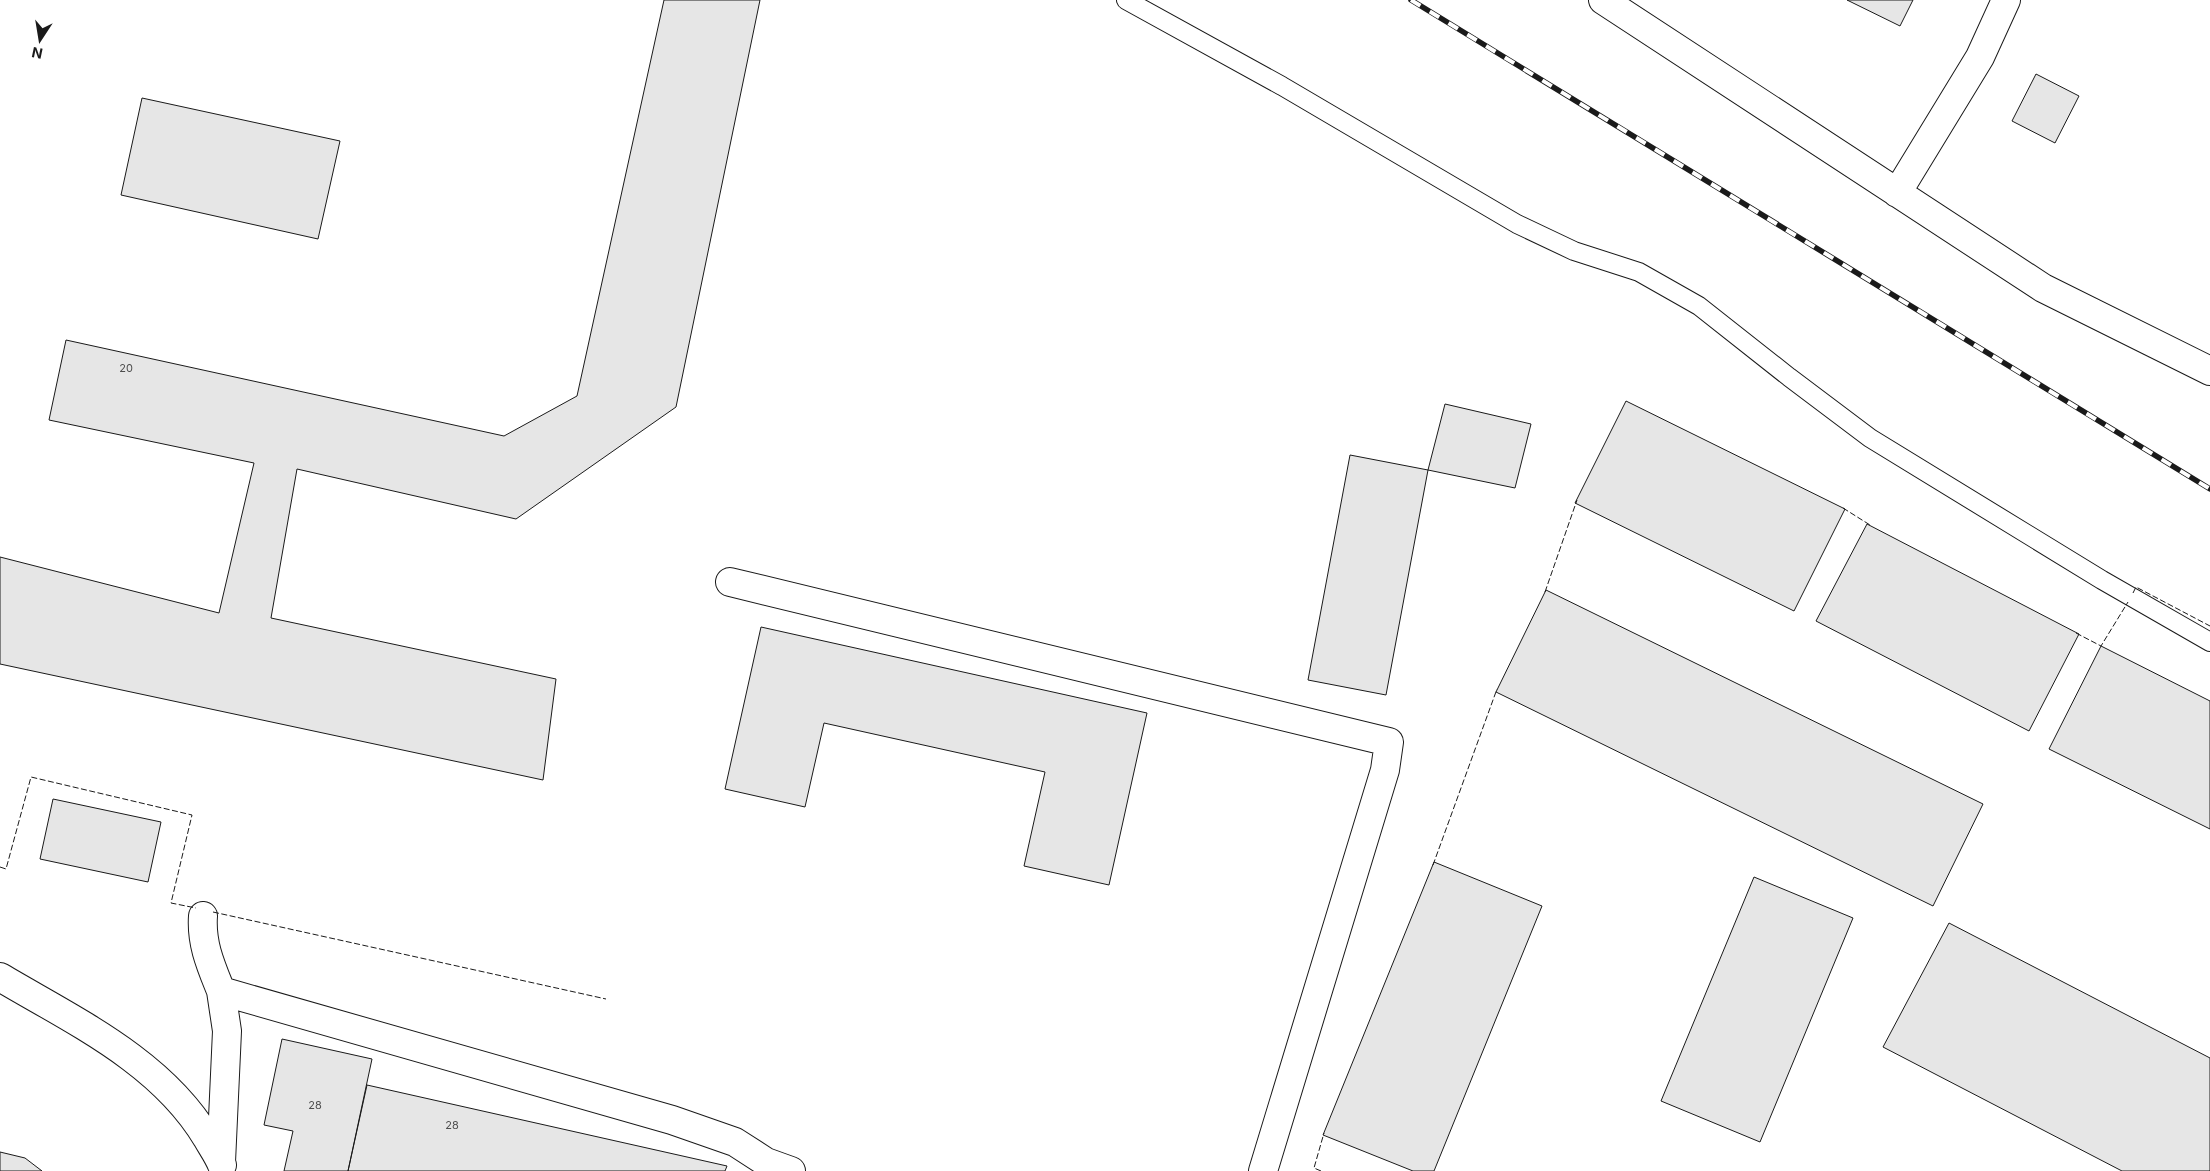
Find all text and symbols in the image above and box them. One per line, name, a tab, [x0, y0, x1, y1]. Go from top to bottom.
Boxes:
north arrow	[15, 15, 65, 65]
text: N	[30, 44, 44, 63]
house number: 20	[119, 361, 133, 375]
house number: 28	[308, 1098, 322, 1112]
house number: 28	[445, 1118, 459, 1132]

